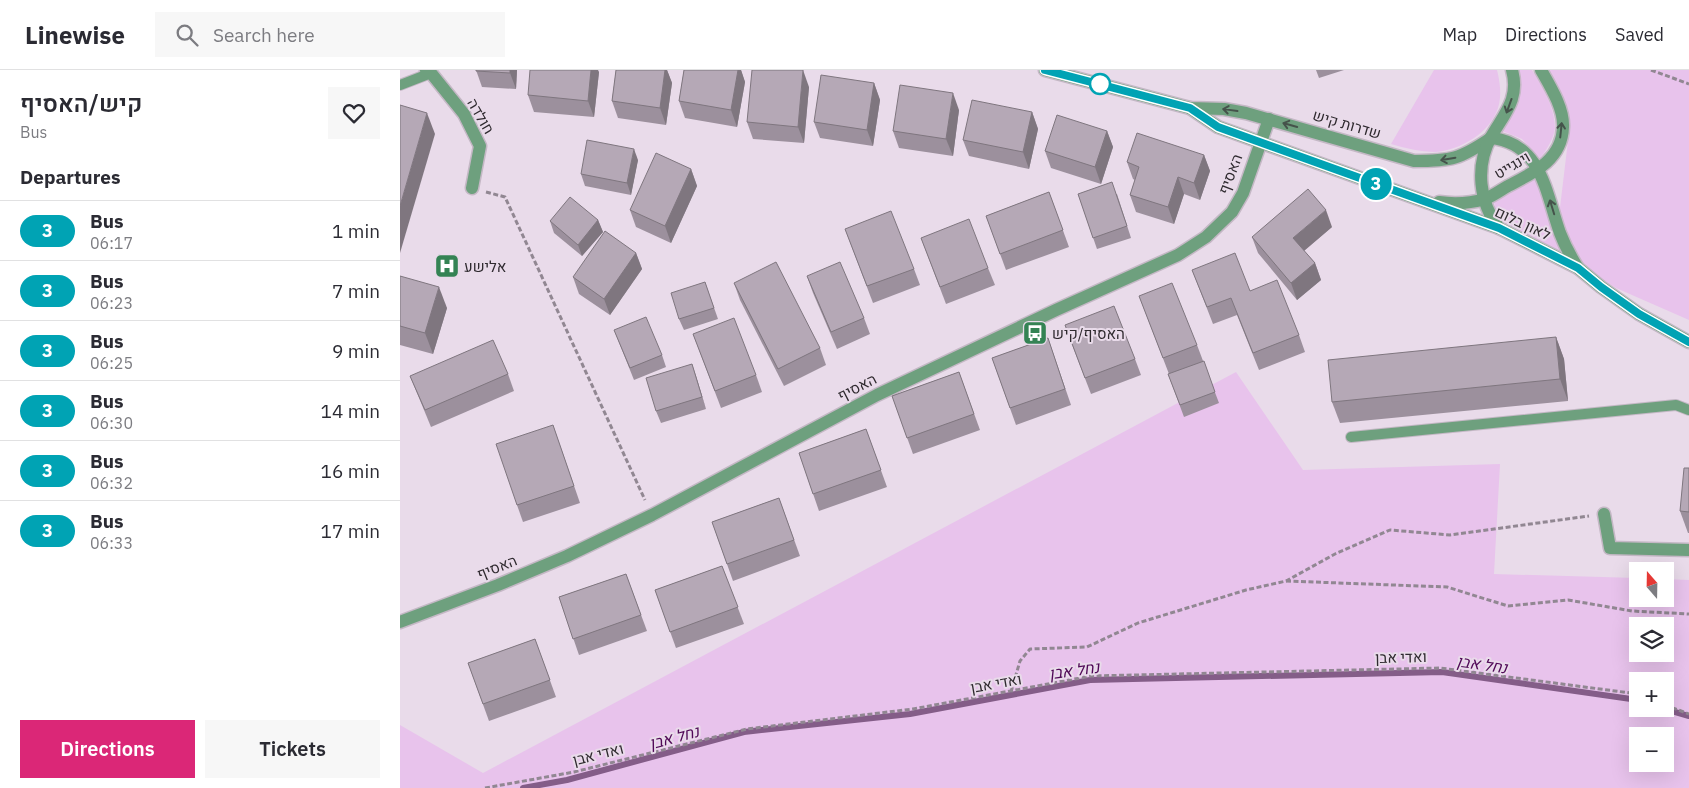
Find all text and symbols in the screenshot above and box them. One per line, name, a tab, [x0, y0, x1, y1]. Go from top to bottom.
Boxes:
search box	[155, 12, 505, 57]
text: Linewise	[25, 19, 125, 51]
icon: search	[173, 21, 201, 49]
text: Search here	[213, 23, 315, 47]
text: Map	[1442, 23, 1477, 46]
text: Directions	[1505, 23, 1587, 46]
text: Saved	[1615, 23, 1664, 46]
unlabelled marker	[1089, 73, 1111, 95]
text: קיש/האסיף	[20, 87, 142, 119]
button: heart	[328, 87, 380, 139]
street label: חולדה	[463, 95, 499, 137]
one-way arrow	[1504, 98, 1513, 113]
one-way arrow	[1222, 105, 1238, 115]
street label: שדרות קיש	[1311, 105, 1383, 143]
one-way arrow	[1283, 120, 1299, 130]
text: Bus	[20, 122, 47, 142]
one-way arrow	[1557, 122, 1566, 138]
street label: וינגייט	[1491, 147, 1533, 183]
street label: האסיף	[1214, 151, 1246, 197]
one-way arrow	[1440, 155, 1456, 165]
text: Departures	[20, 165, 120, 189]
line badge: 3	[1360, 168, 1392, 200]
text: 3	[1371, 172, 1381, 195]
one-way arrow	[1547, 200, 1557, 216]
street label: לאון בלום	[1492, 202, 1554, 244]
text: Bus	[90, 209, 124, 233]
text: 3	[42, 219, 53, 242]
text: 1 min	[332, 219, 380, 243]
text: 06:17	[90, 233, 133, 253]
hospital icon: אלישע	[434, 253, 460, 279]
place label: אלישע	[464, 257, 506, 276]
text: Bus	[90, 269, 124, 293]
text: 3	[42, 279, 53, 302]
text: 7 min	[332, 279, 380, 303]
text: 06:23	[90, 293, 133, 313]
bus stop icon: האסיף/קיש	[1022, 320, 1048, 346]
place label: האסיף/קיש	[1052, 324, 1125, 343]
text: Bus	[90, 329, 124, 353]
text: 3	[42, 339, 53, 362]
text: 9 min	[332, 339, 380, 363]
text: 06:25	[90, 353, 133, 373]
street label: האסיף	[834, 369, 880, 405]
text: Bus	[90, 389, 124, 413]
text: 3	[42, 399, 53, 422]
text: 14 min	[321, 399, 380, 423]
text: 06:30	[90, 413, 133, 433]
text: Bus	[90, 449, 124, 473]
text: 3	[42, 459, 53, 482]
text: 16 min	[321, 459, 380, 483]
text: 06:32	[90, 473, 133, 493]
text: Bus	[90, 509, 124, 533]
text: 3	[42, 519, 53, 542]
text: 17 min	[321, 519, 380, 543]
text: 06:33	[90, 533, 133, 553]
street label: האסיף	[474, 550, 520, 584]
north arrow	[1629, 562, 1674, 608]
map controls	[1629, 562, 1674, 772]
button: layers	[1629, 617, 1674, 662]
street label: ואדי אבן	[1375, 647, 1427, 667]
water label: נחל אבן	[1455, 651, 1510, 678]
water label: נחל אבן	[1047, 656, 1102, 683]
street label: ואדי אבן	[969, 669, 1023, 697]
button: +	[1629, 672, 1674, 717]
button: Directions	[20, 720, 195, 778]
button: Tickets	[205, 720, 380, 778]
water label: נחל אבן	[647, 720, 702, 753]
button: −	[1629, 727, 1674, 772]
street label: ואדי אבן	[571, 739, 625, 769]

